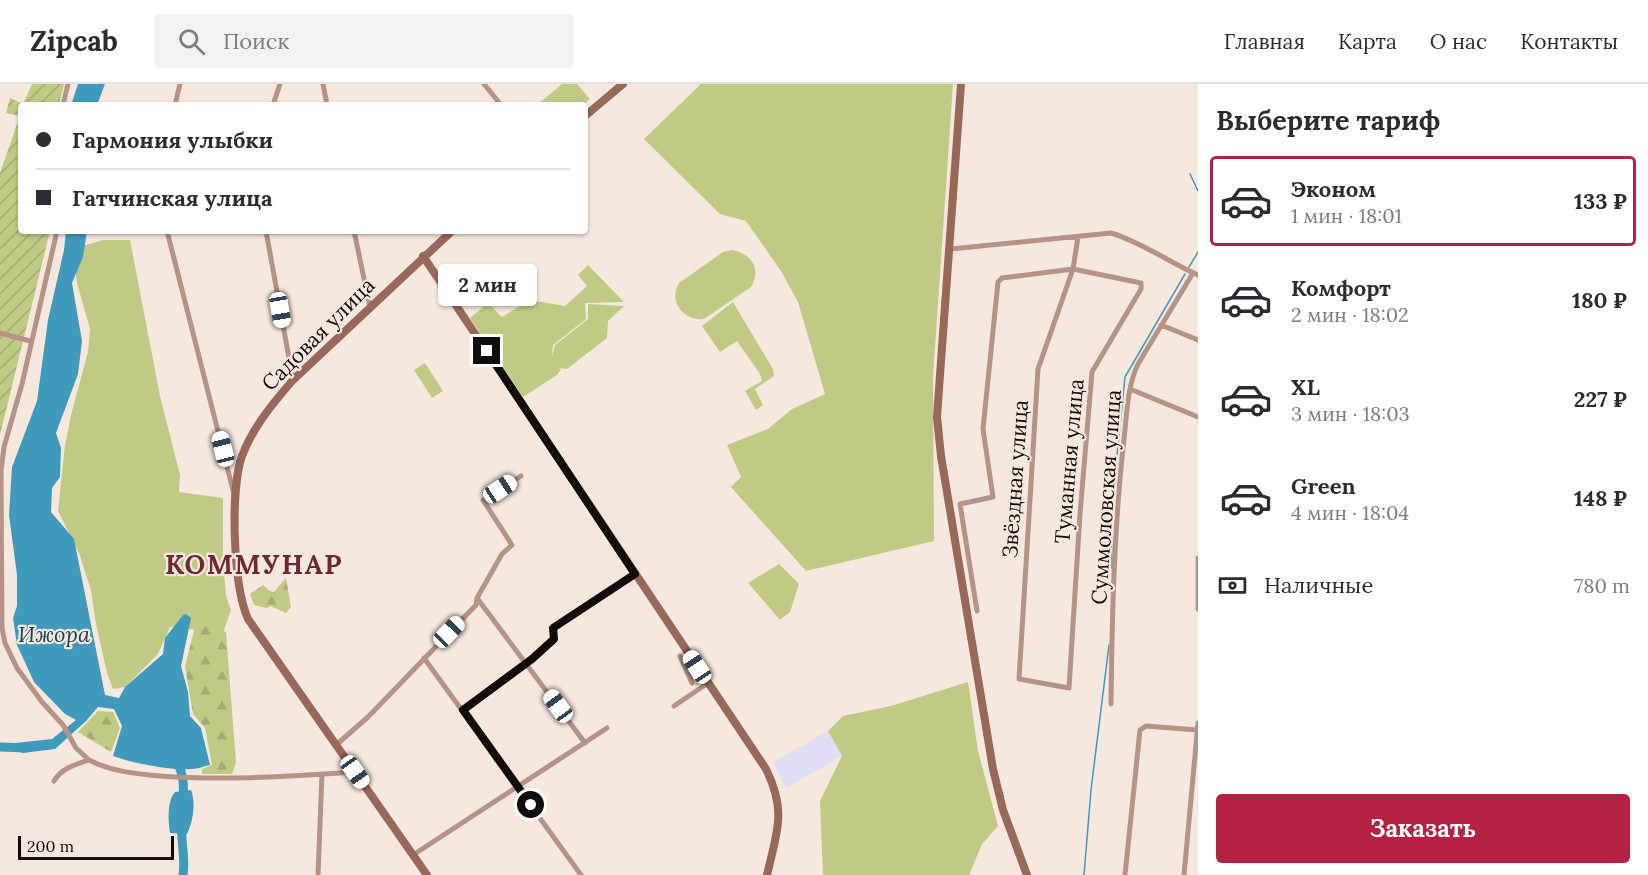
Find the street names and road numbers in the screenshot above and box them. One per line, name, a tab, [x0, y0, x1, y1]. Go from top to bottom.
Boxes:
street label: Садовая улица	[256, 272, 380, 396]
street label: Туманная улица	[1048, 377, 1090, 544]
street label: Суммоловская улица	[1085, 388, 1127, 605]
street label: Звёздная улица	[996, 399, 1034, 559]

